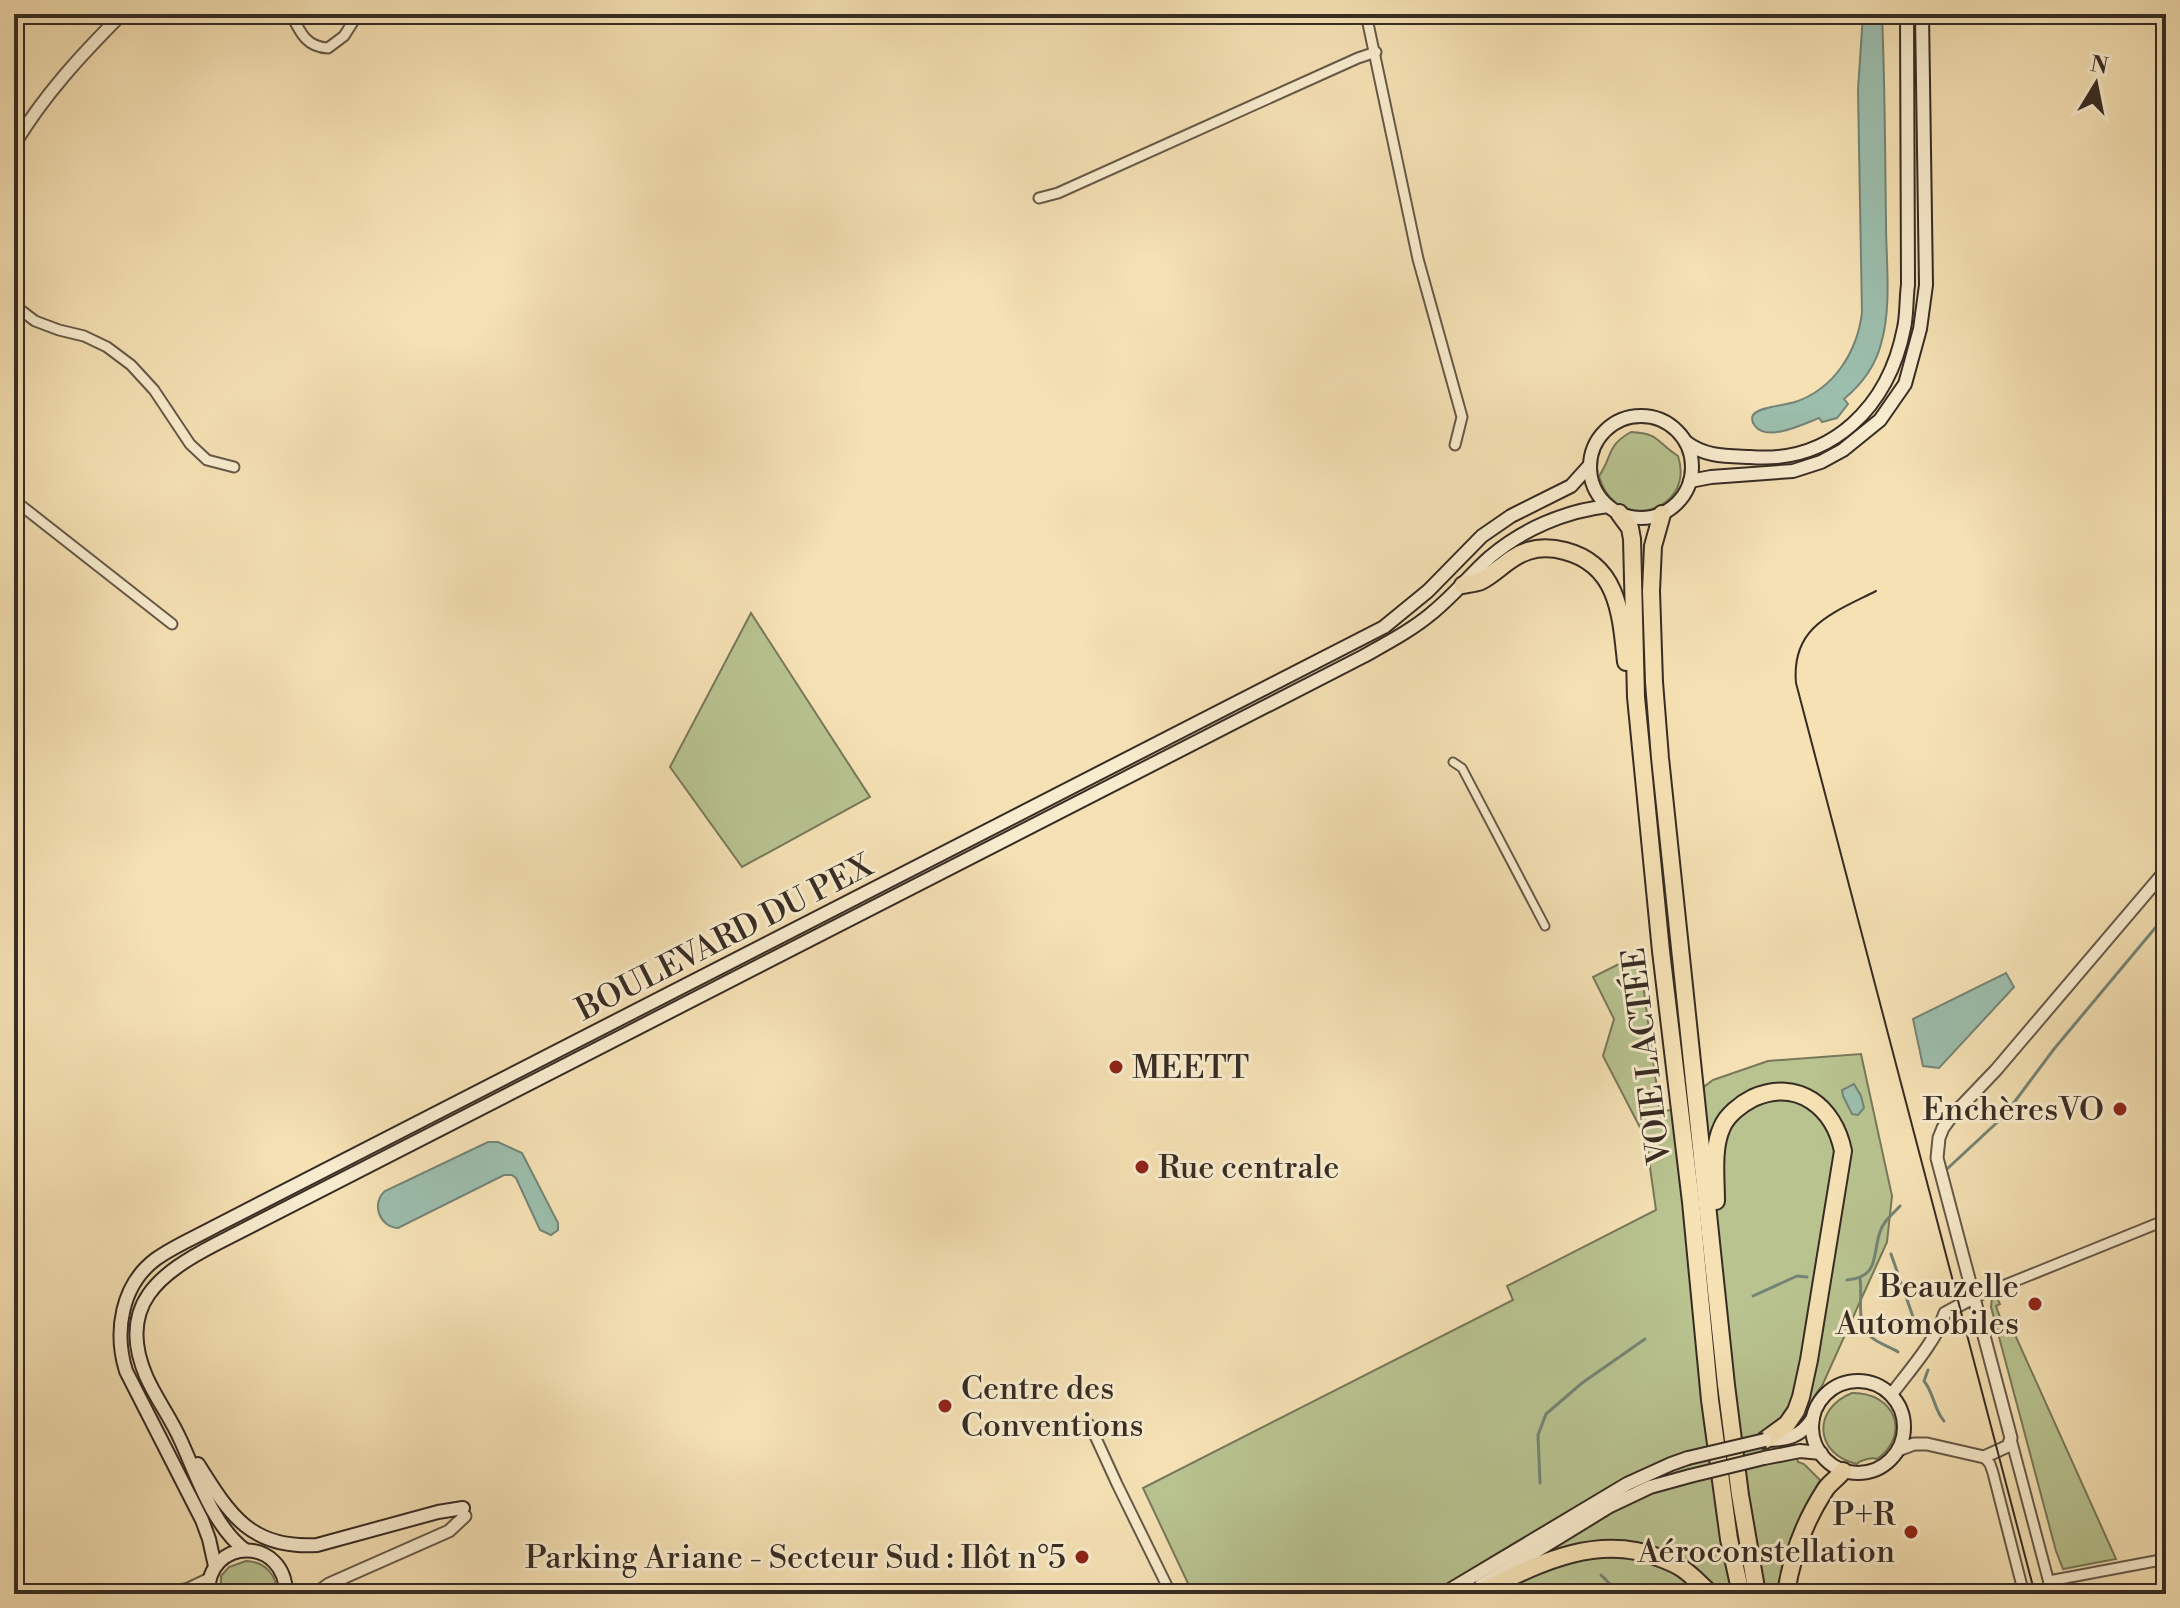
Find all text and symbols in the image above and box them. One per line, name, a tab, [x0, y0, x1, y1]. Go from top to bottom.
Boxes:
north arrow	[2056, 44, 2136, 124]
text: N	[2088, 51, 2111, 81]
street label: BOULEVARD DU PEX	[569, 845, 880, 1030]
street label: VOIE LACTÉE	[1612, 945, 1680, 1168]
place label: MEETT	[1132, 1048, 1249, 1088]
marker: MEETT	[1107, 1058, 1125, 1076]
place label: EnchèresVO	[1922, 1090, 2104, 1130]
marker: EnchèresVO	[2111, 1100, 2129, 1118]
place label: Rue centrale	[1158, 1148, 1339, 1188]
marker: Rue centrale	[1133, 1158, 1151, 1176]
place label: Beauzelle Automobiles	[1835, 1267, 2019, 1344]
marker: Beauzelle Automobiles	[2026, 1295, 2044, 1313]
place label: Centre des Conventions	[961, 1369, 1143, 1446]
marker: Centre des Conventions	[936, 1397, 954, 1415]
place label: P+R Aéroconstellation	[1636, 1495, 1896, 1572]
marker: P+R Aéroconstellation	[1902, 1523, 1920, 1541]
place label: Parking Ariane - Secteur Sud : Ilôt n°5	[525, 1538, 1066, 1578]
marker: Parking Ariane - Secteur Sud : Ilôt n°5	[1073, 1548, 1091, 1566]

